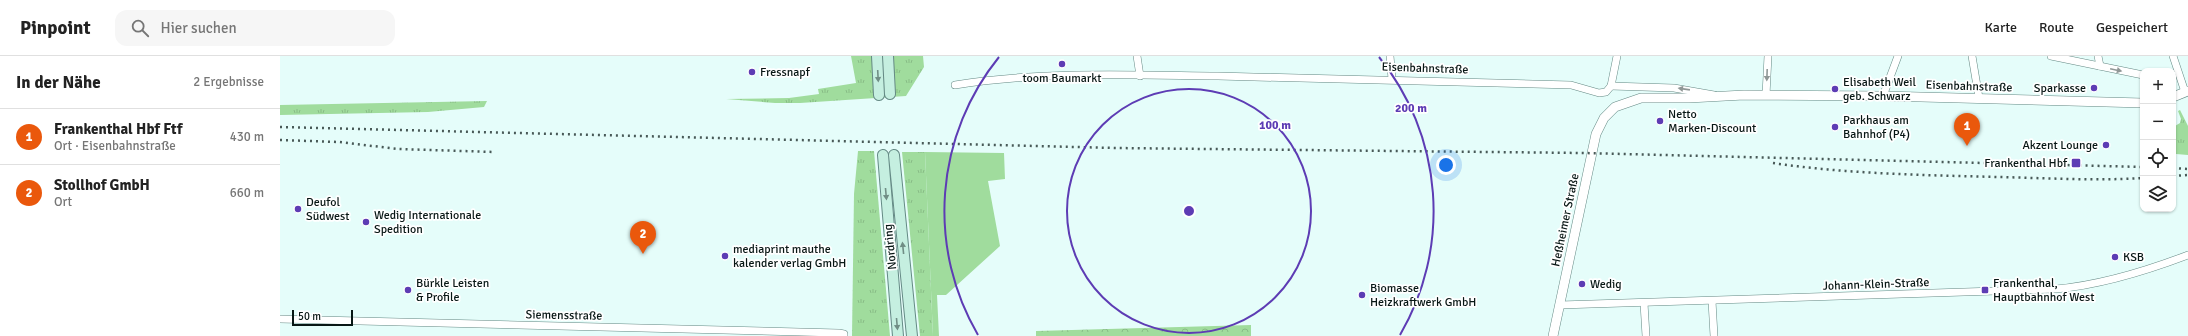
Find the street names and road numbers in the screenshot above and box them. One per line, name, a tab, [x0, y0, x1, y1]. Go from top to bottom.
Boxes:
street label: Eisenbahnstraße	[1381, 59, 1469, 78]
street label: Eisenbahnstraße	[1925, 77, 2013, 96]
street label: Heßheimer Straße	[1548, 172, 1583, 268]
street label: Nordring	[881, 223, 900, 271]
street label: Johann-Klein-Straße	[1822, 275, 1930, 294]
street label: Siemensstraße	[526, 307, 602, 324]

